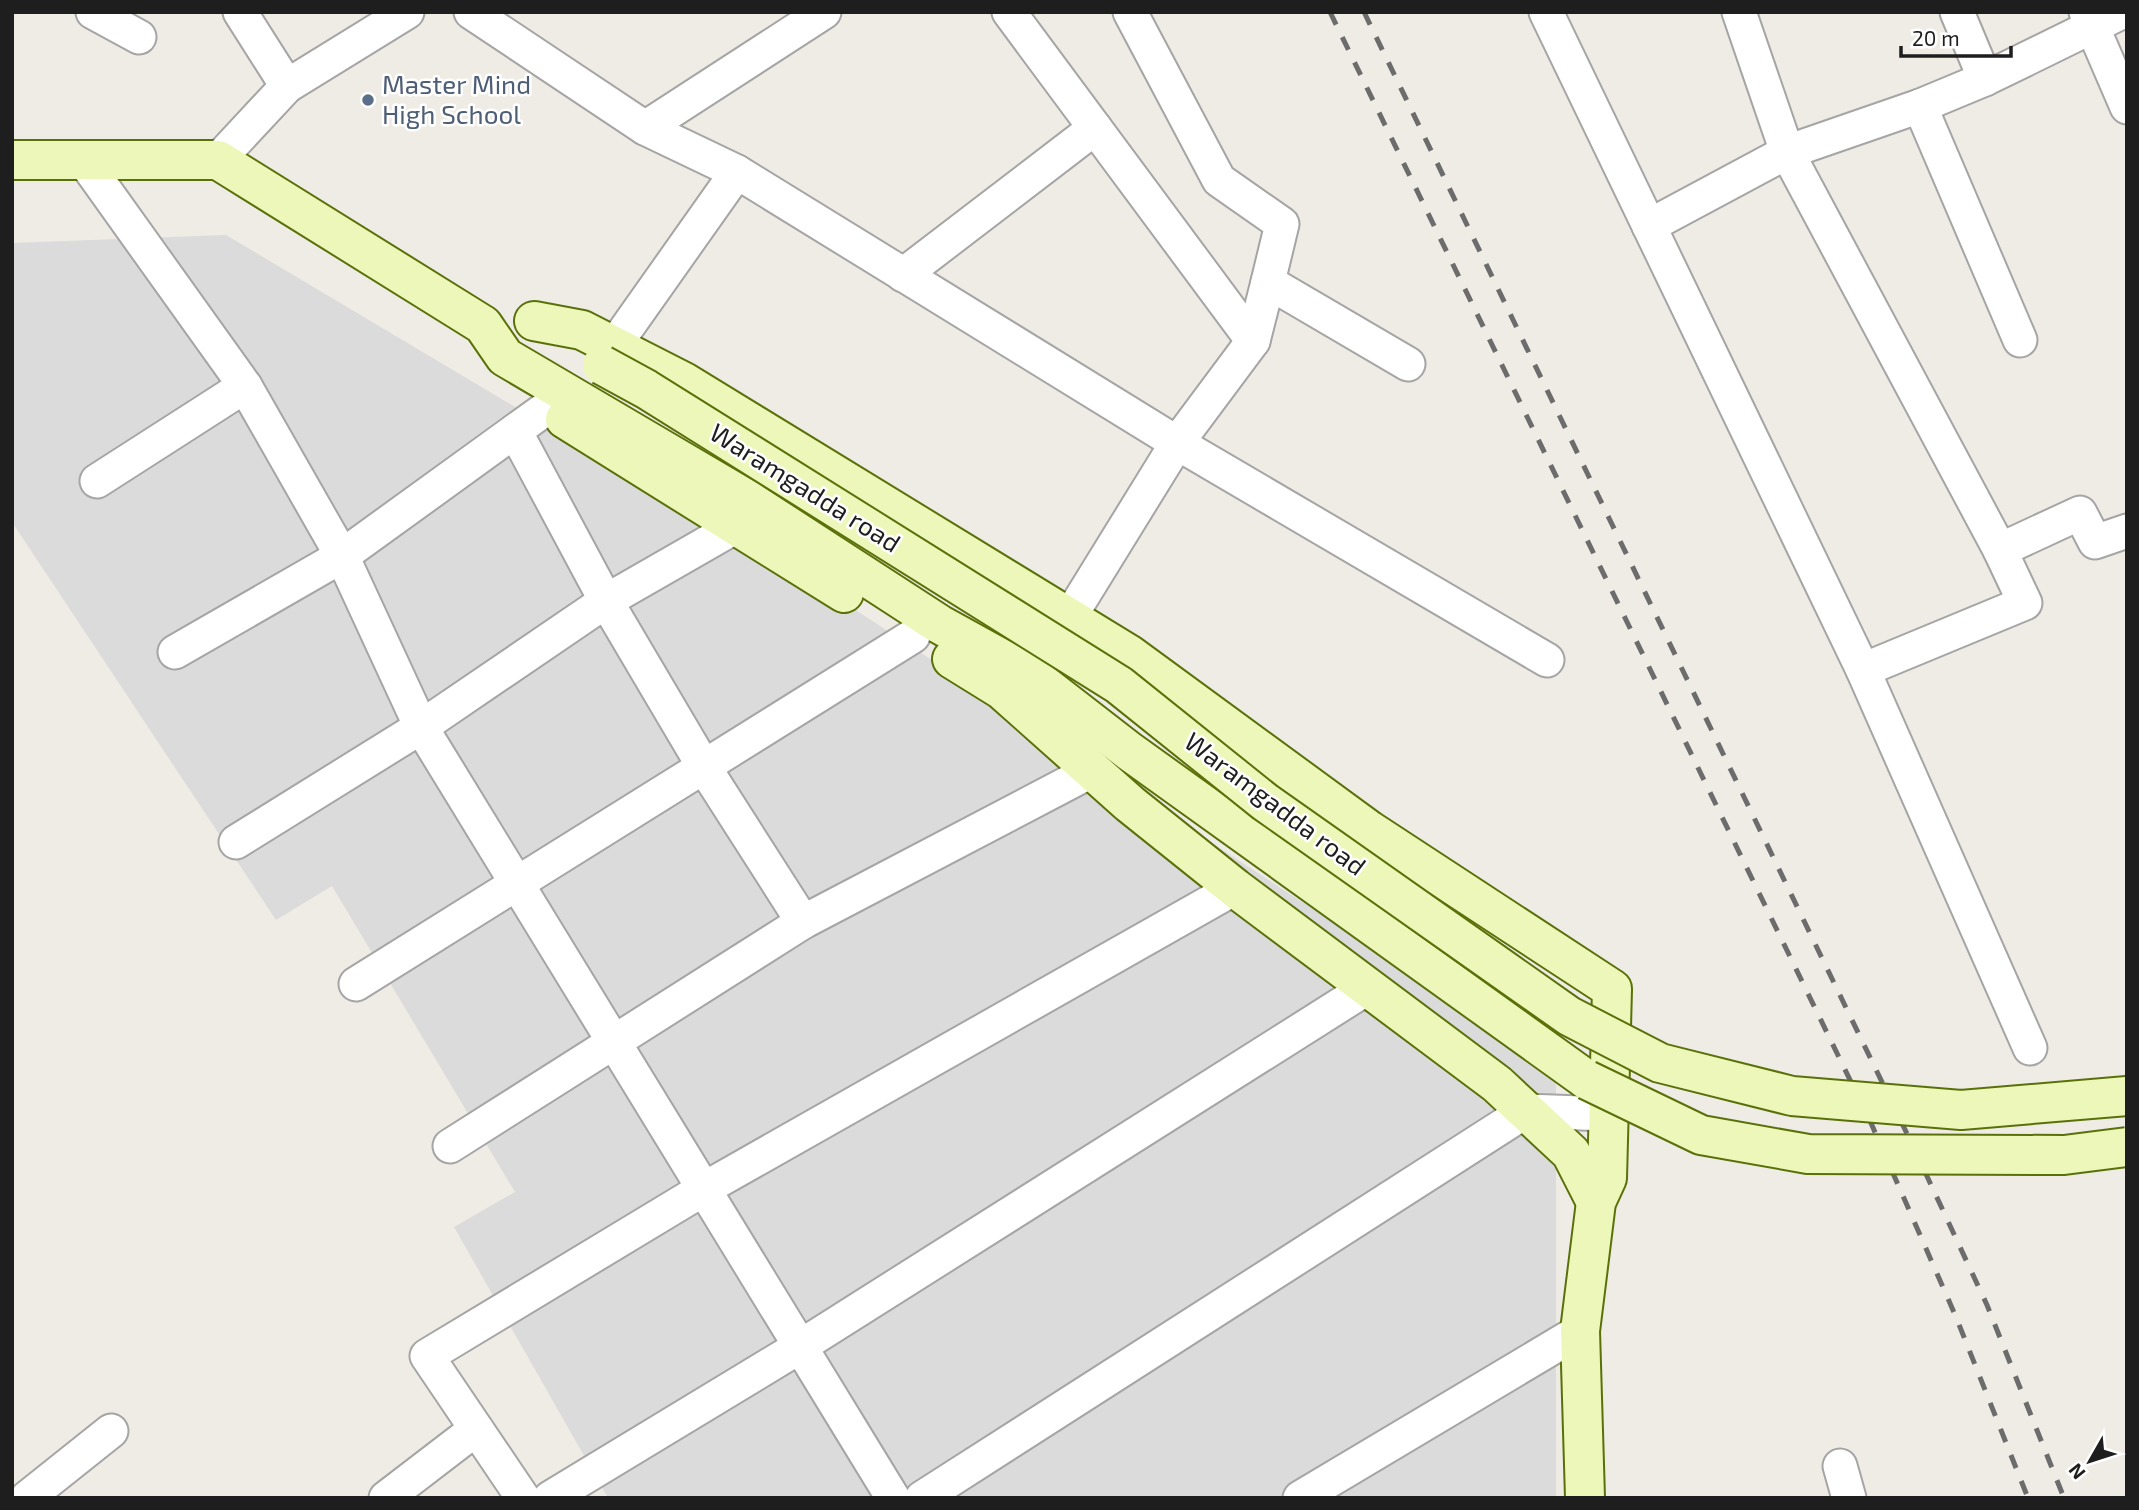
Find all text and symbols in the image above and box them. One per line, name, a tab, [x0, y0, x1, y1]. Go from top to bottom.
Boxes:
scale bar	[1901, 14, 2011, 58]
text: 20 m	[1912, 25, 1960, 50]
place label: Master Mind High School	[382, 68, 531, 129]
marker: Master Mind High School	[360, 92, 376, 108]
street label: Waramgadda road	[705, 416, 907, 558]
street label: Waramgadda road	[1179, 725, 1373, 881]
north arrow	[2055, 1426, 2125, 1496]
text: N	[2063, 1459, 2090, 1485]

